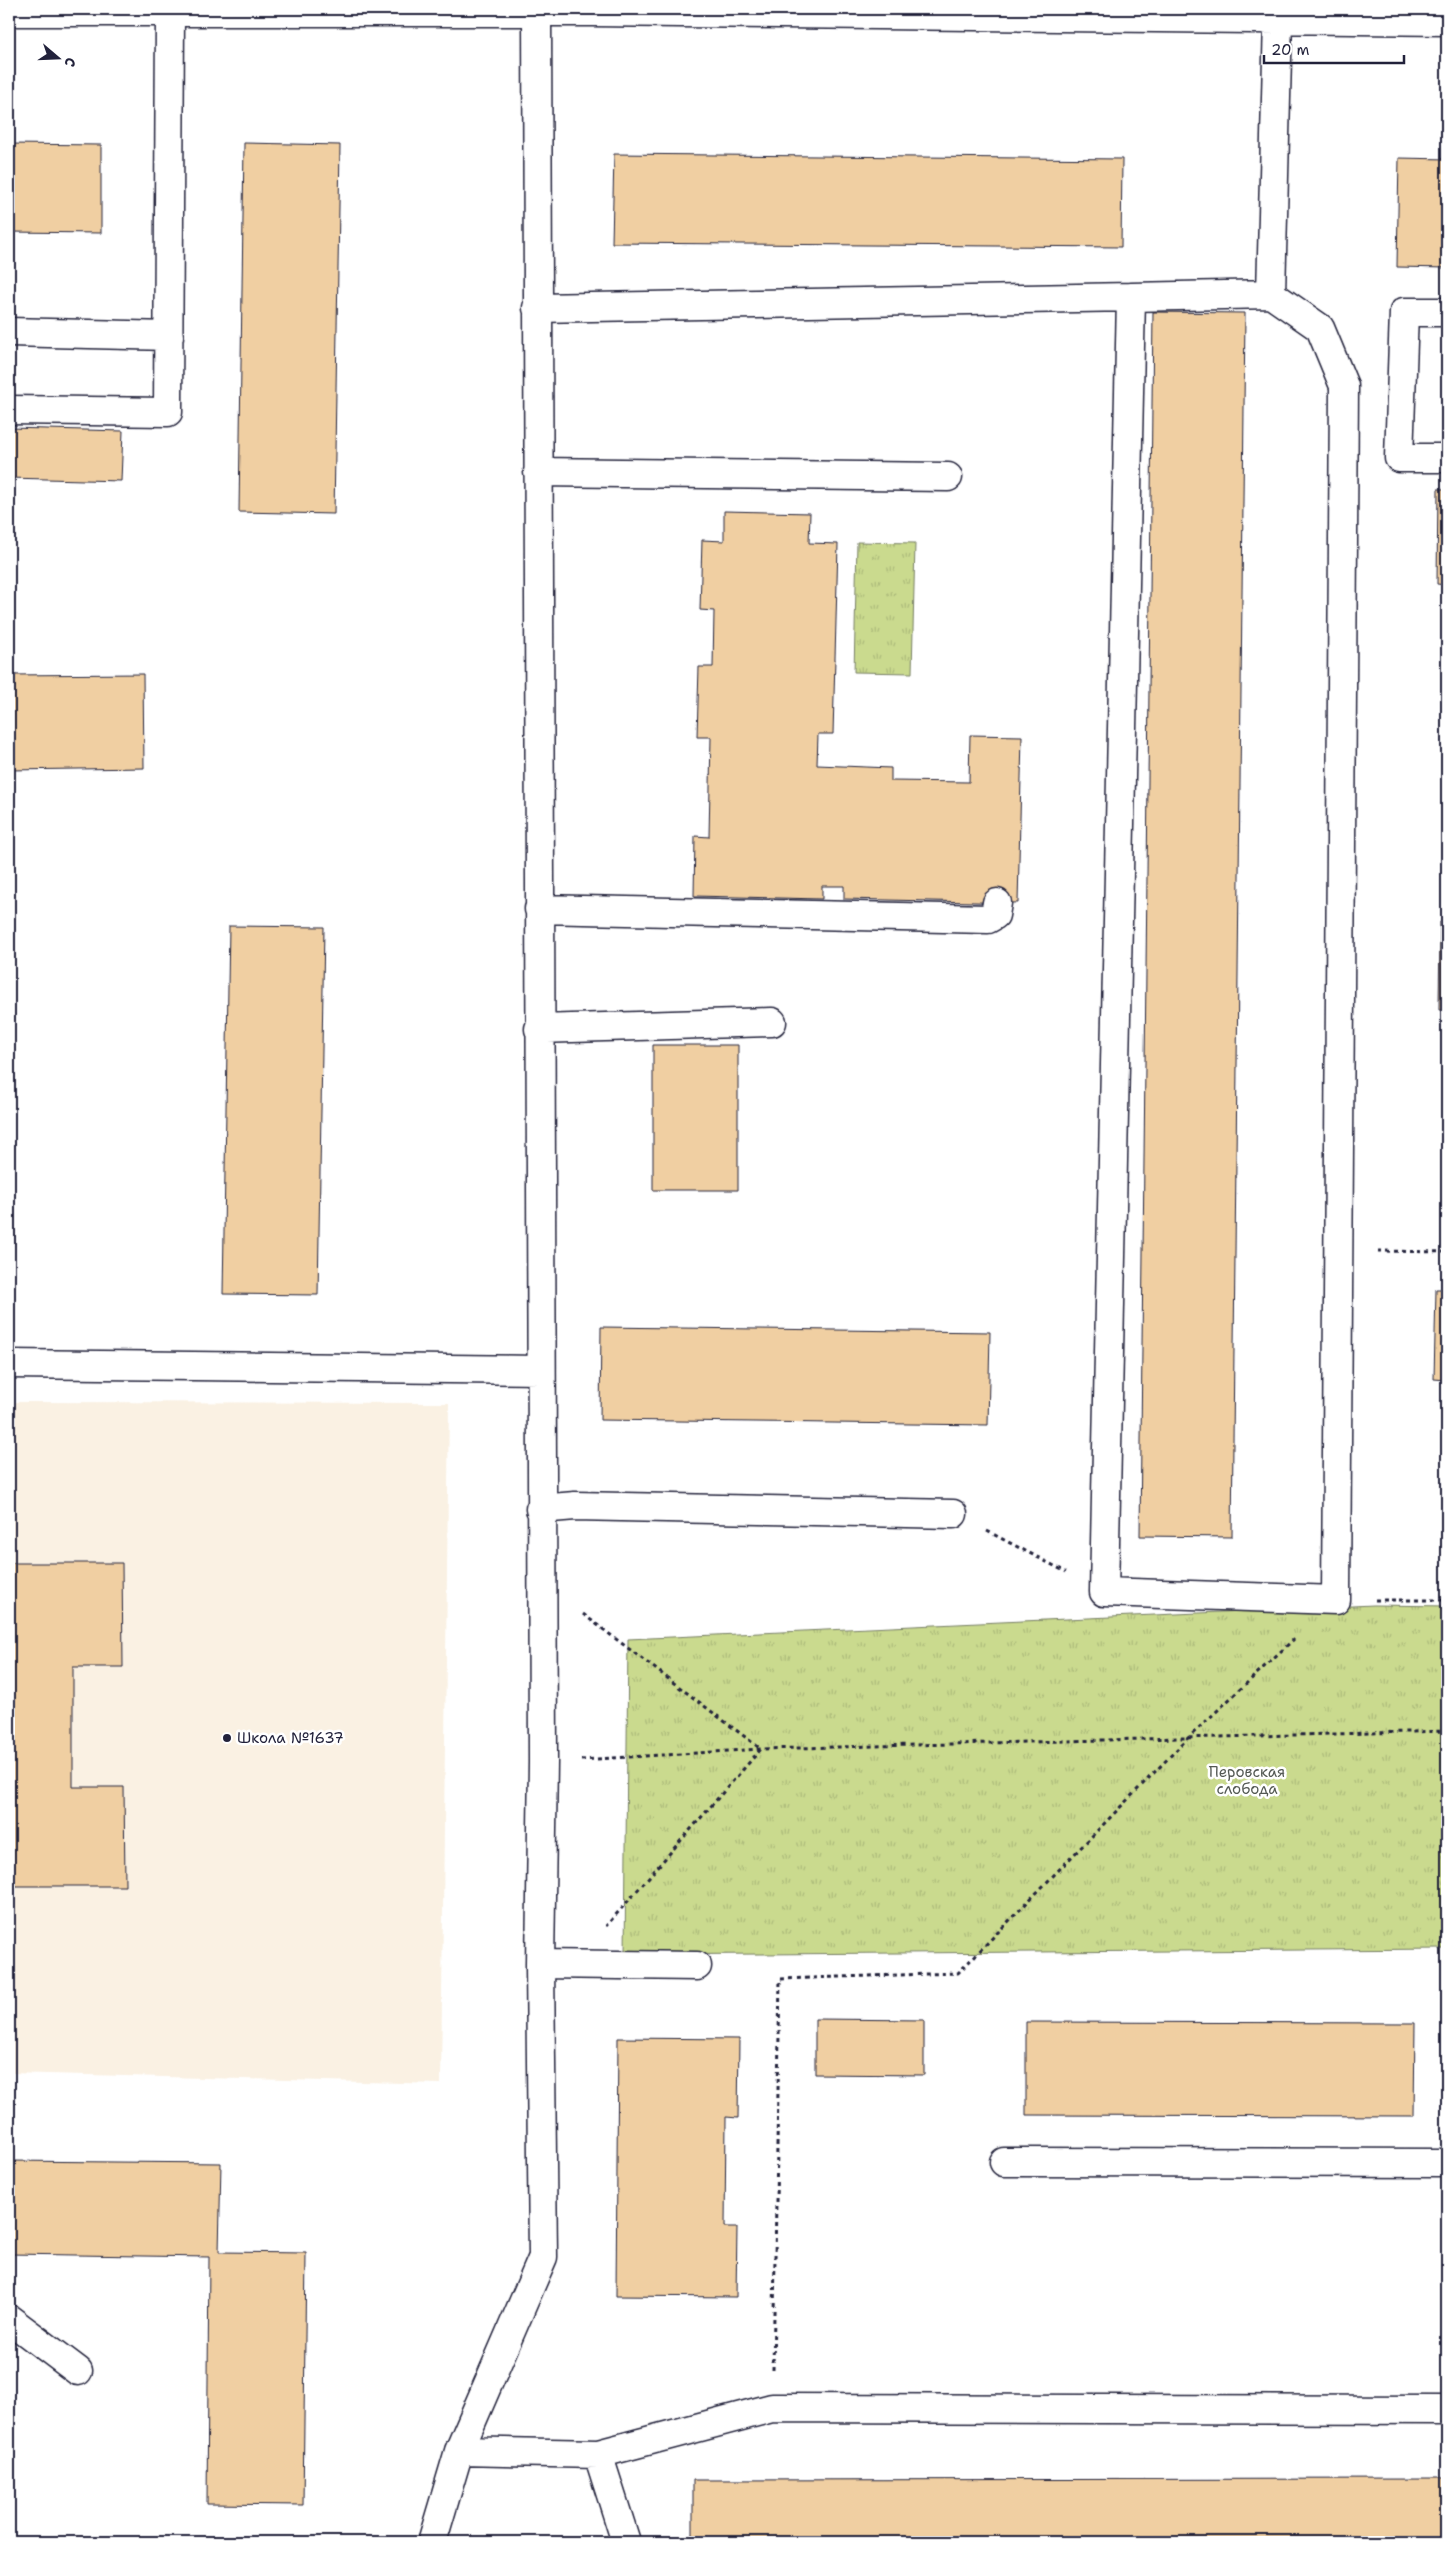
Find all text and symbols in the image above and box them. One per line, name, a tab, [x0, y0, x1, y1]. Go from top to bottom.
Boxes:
north arrow	[32, 32, 82, 82]
scale bar	[1264, 32, 1404, 64]
text: 20 m	[1271, 40, 1310, 60]
text: С	[60, 55, 80, 69]
place label: Школа №1637	[237, 1728, 344, 1748]
marker: Школа №1637	[221, 1732, 233, 1744]
park label: Перовская слобода	[1209, 1762, 1285, 1799]

